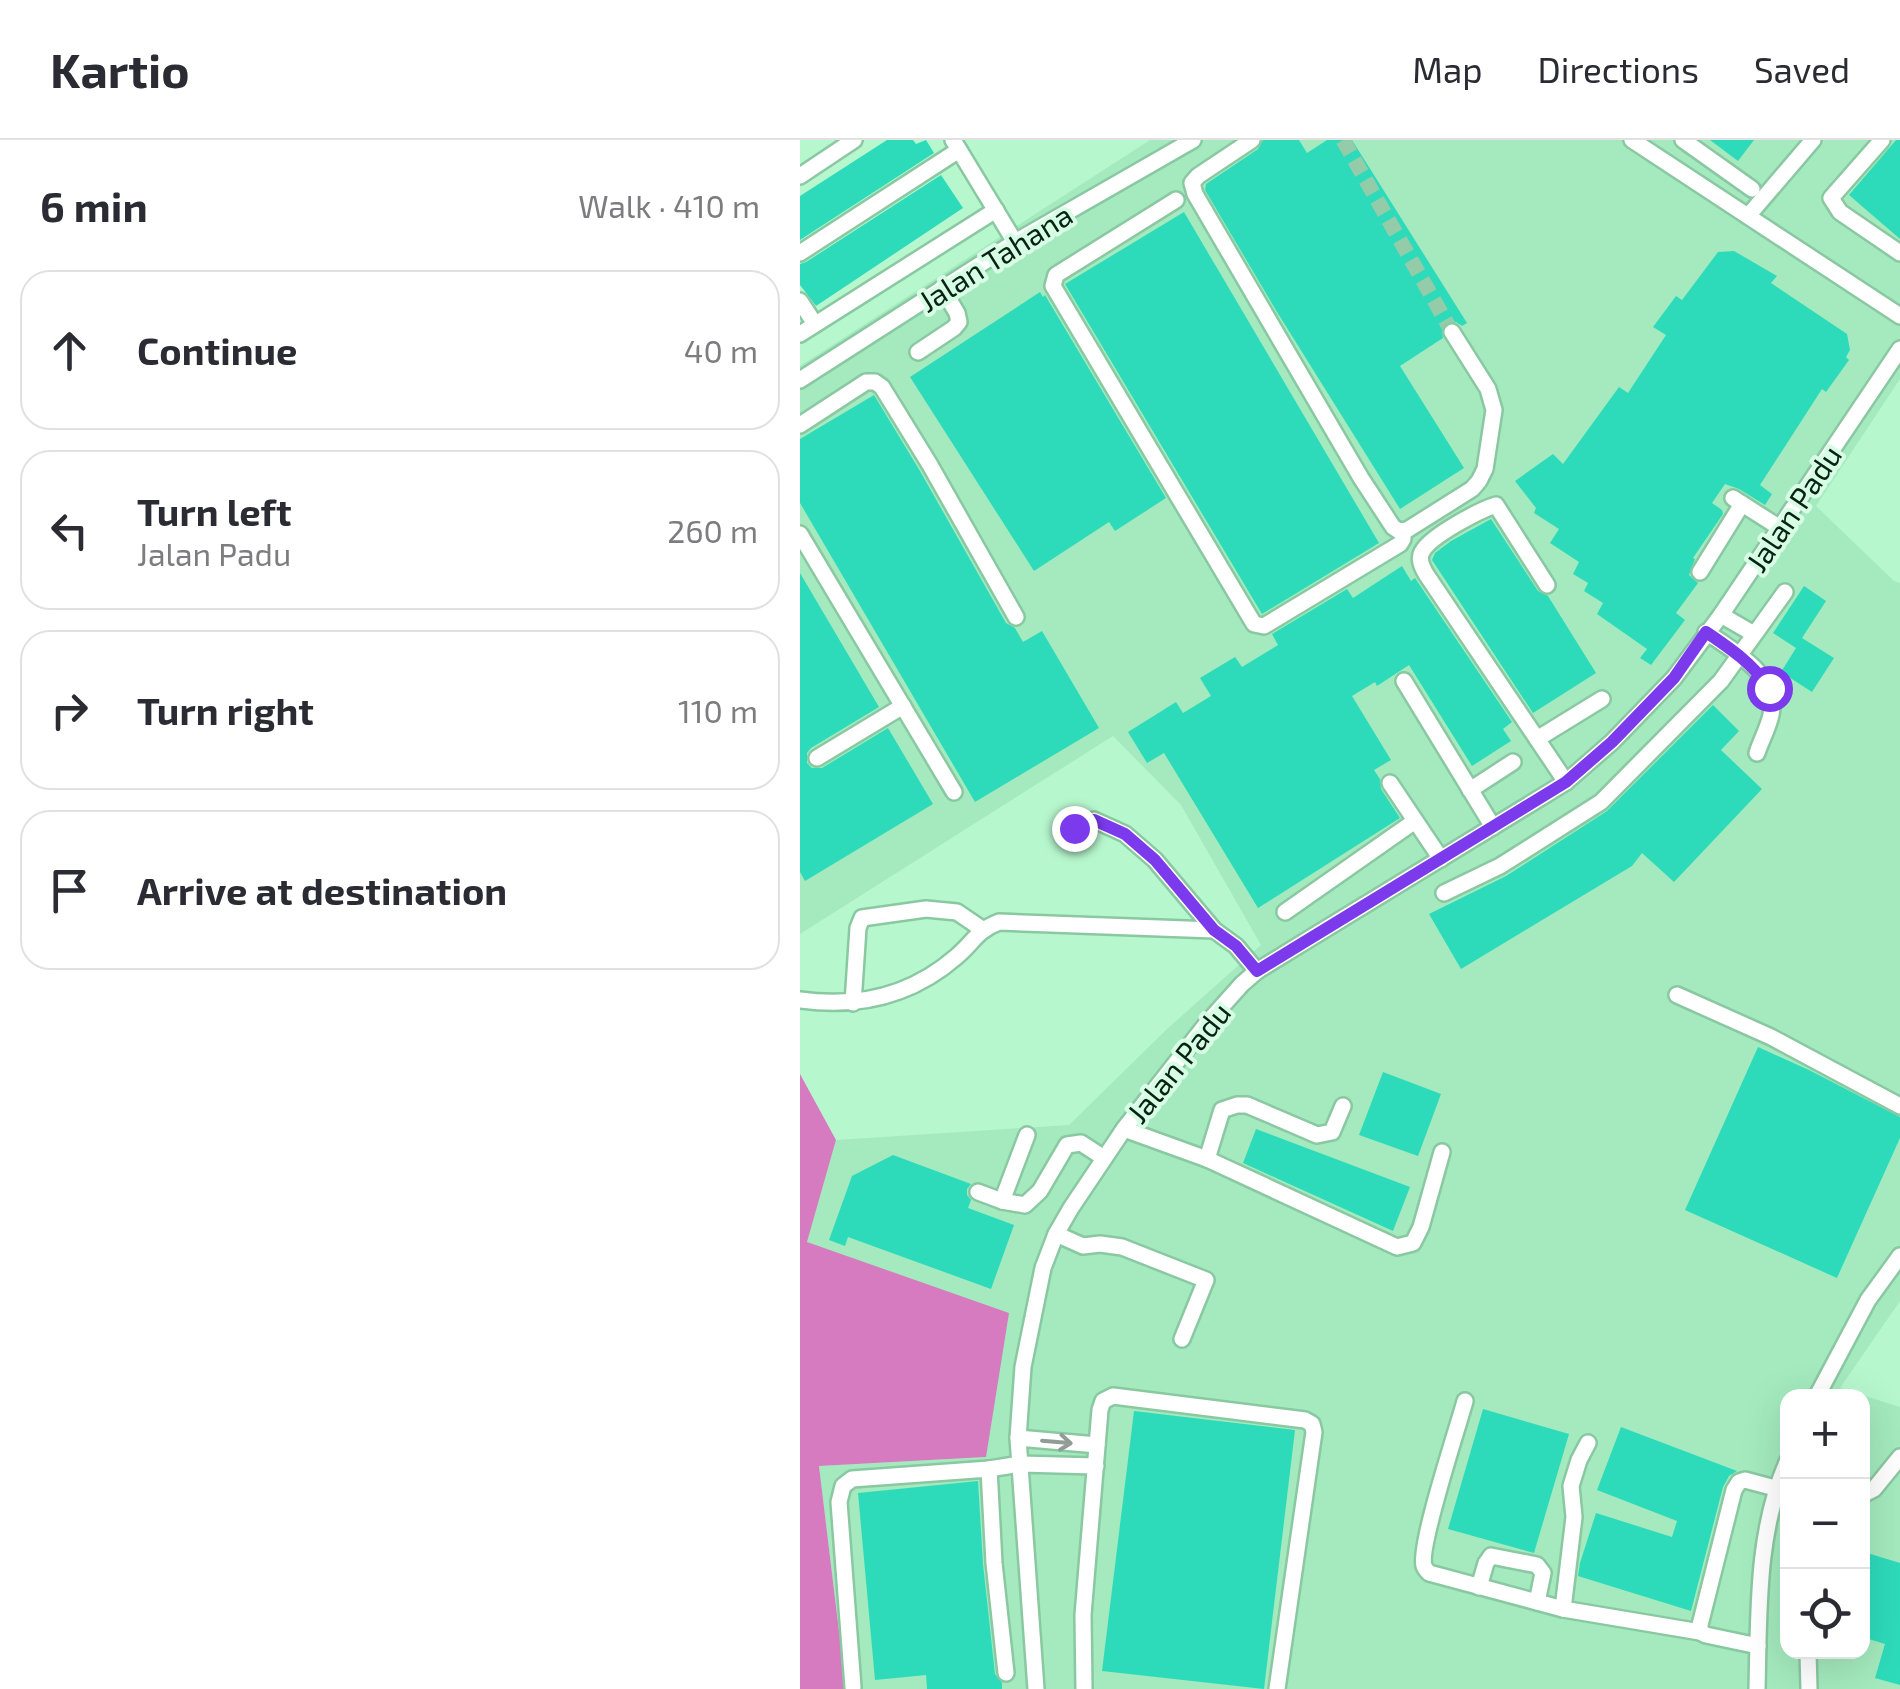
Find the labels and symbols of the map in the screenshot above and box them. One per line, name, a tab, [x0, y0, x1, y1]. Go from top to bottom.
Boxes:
street label: Jalan Tahana	[912, 196, 1078, 318]
street label: Jalan Padu	[1738, 438, 1848, 578]
route start	[1747, 666, 1793, 712]
route end	[1052, 806, 1098, 852]
street label: Jalan Padu	[1119, 995, 1237, 1129]
one-way arrow	[1041, 1432, 1073, 1451]

